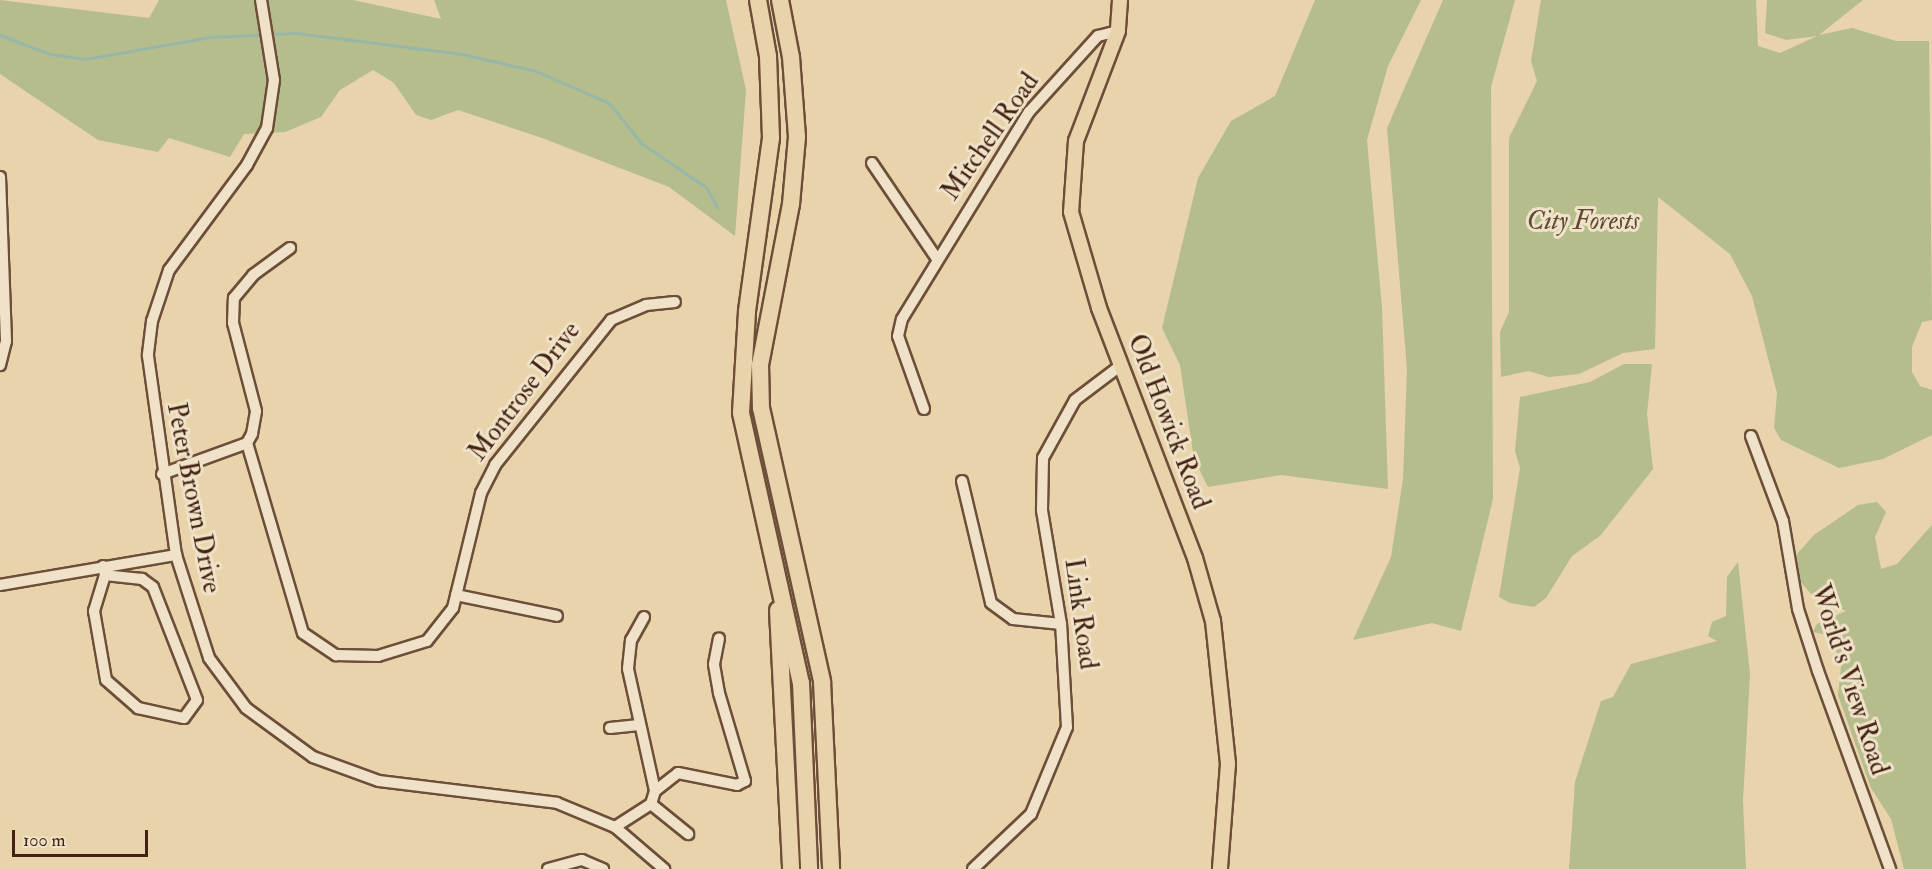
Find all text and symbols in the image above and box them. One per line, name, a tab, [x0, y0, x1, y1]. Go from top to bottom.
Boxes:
street label: Mitchell Road	[936, 67, 1046, 207]
park label: City Forests	[1527, 206, 1639, 238]
street label: Montrose Drive	[463, 316, 587, 468]
street label: Old Howick Road	[1120, 330, 1216, 514]
street label: Peter Brown Drive	[159, 400, 227, 596]
street label: Link Road	[1057, 557, 1103, 671]
street label: World's View Road	[1804, 581, 1894, 779]
scale bar	[15, 818, 152, 856]
text: 100 m	[23, 829, 66, 852]

